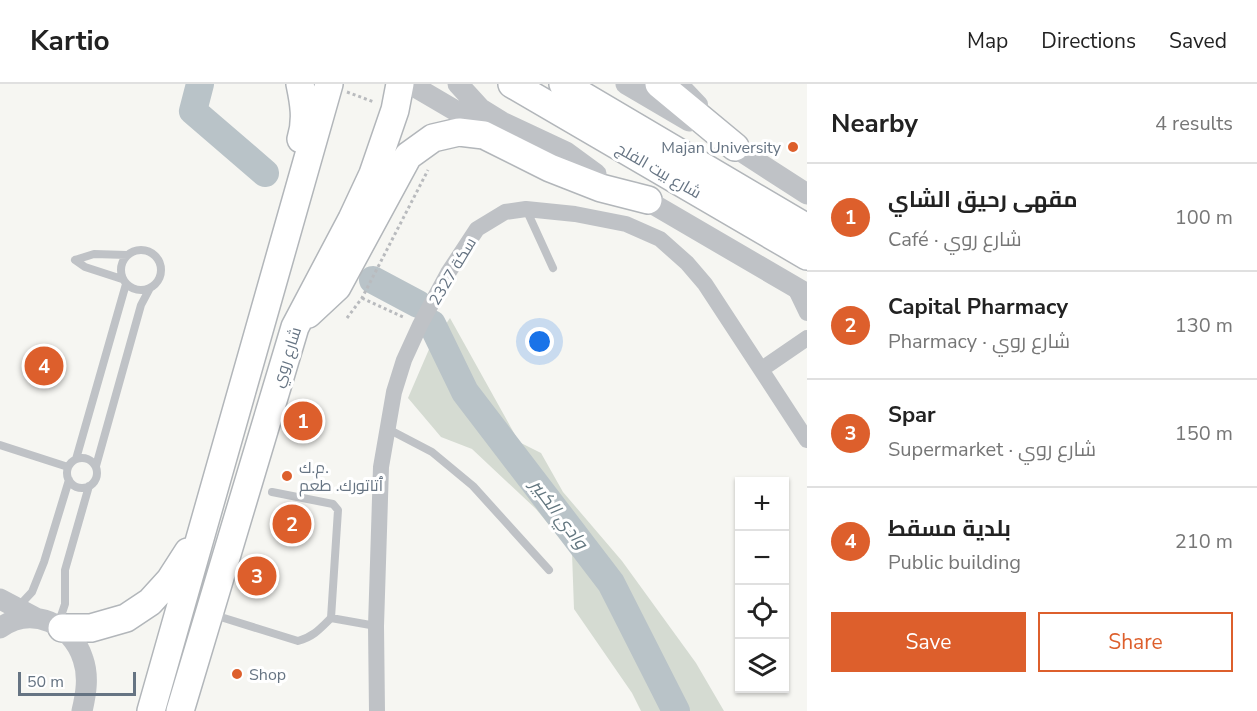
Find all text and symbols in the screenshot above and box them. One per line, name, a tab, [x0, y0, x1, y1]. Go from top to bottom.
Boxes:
text: Kartio	[30, 22, 110, 60]
text: Map	[967, 27, 1008, 55]
text: Directions	[1041, 27, 1136, 55]
text: Saved	[1169, 27, 1227, 55]
text: Nearby	[831, 106, 918, 141]
text: 4 results	[1155, 110, 1233, 137]
place label: Majan University	[661, 137, 782, 159]
street label: شارع بيت الفلج	[612, 138, 705, 204]
marker: Majan University	[786, 140, 800, 154]
text: مقهى رحيق الشاي	[888, 185, 1078, 215]
text: 1	[845, 204, 857, 231]
text: 100 m	[1175, 204, 1233, 231]
text: Café · شارع روي	[888, 226, 1022, 253]
street label: سكة 2327	[424, 233, 482, 310]
text: Capital Pharmacy	[888, 292, 1068, 322]
text: 2	[845, 312, 857, 339]
text: 130 m	[1175, 312, 1233, 339]
street label: شارع روي	[267, 324, 309, 391]
your location	[525, 327, 554, 356]
text: Pharmacy · شارع روي	[888, 328, 1070, 355]
pin: 4	[24, 344, 63, 388]
pin: 1	[284, 398, 322, 444]
text: Spar	[888, 400, 936, 430]
text: 3	[845, 420, 857, 447]
text: 150 m	[1175, 420, 1233, 447]
text: Supermarket · شارع روي	[888, 436, 1096, 463]
place label: م.ك. ٱتاتورك. طعم	[299, 457, 384, 497]
marker: م.ك. ٱتاتورك. طعم	[280, 469, 294, 483]
water label: وادي الكبير	[522, 473, 594, 556]
map controls	[735, 477, 789, 693]
button: +	[735, 477, 789, 531]
pin: 2	[272, 502, 312, 546]
text: بلدية مسقط	[888, 514, 1011, 544]
text: 4	[845, 528, 857, 555]
text: 210 m	[1175, 528, 1233, 555]
button: −	[735, 531, 789, 585]
text: Public building	[888, 549, 1021, 576]
pin: 3	[238, 554, 276, 598]
button: locate	[735, 585, 789, 639]
button: Save	[831, 612, 1026, 672]
button: Share	[1038, 612, 1233, 672]
button: layers	[735, 639, 789, 693]
place label: Shop	[249, 664, 286, 686]
marker: Shop	[230, 667, 244, 681]
scale bar	[18, 669, 136, 696]
text: 50 m	[27, 671, 64, 693]

